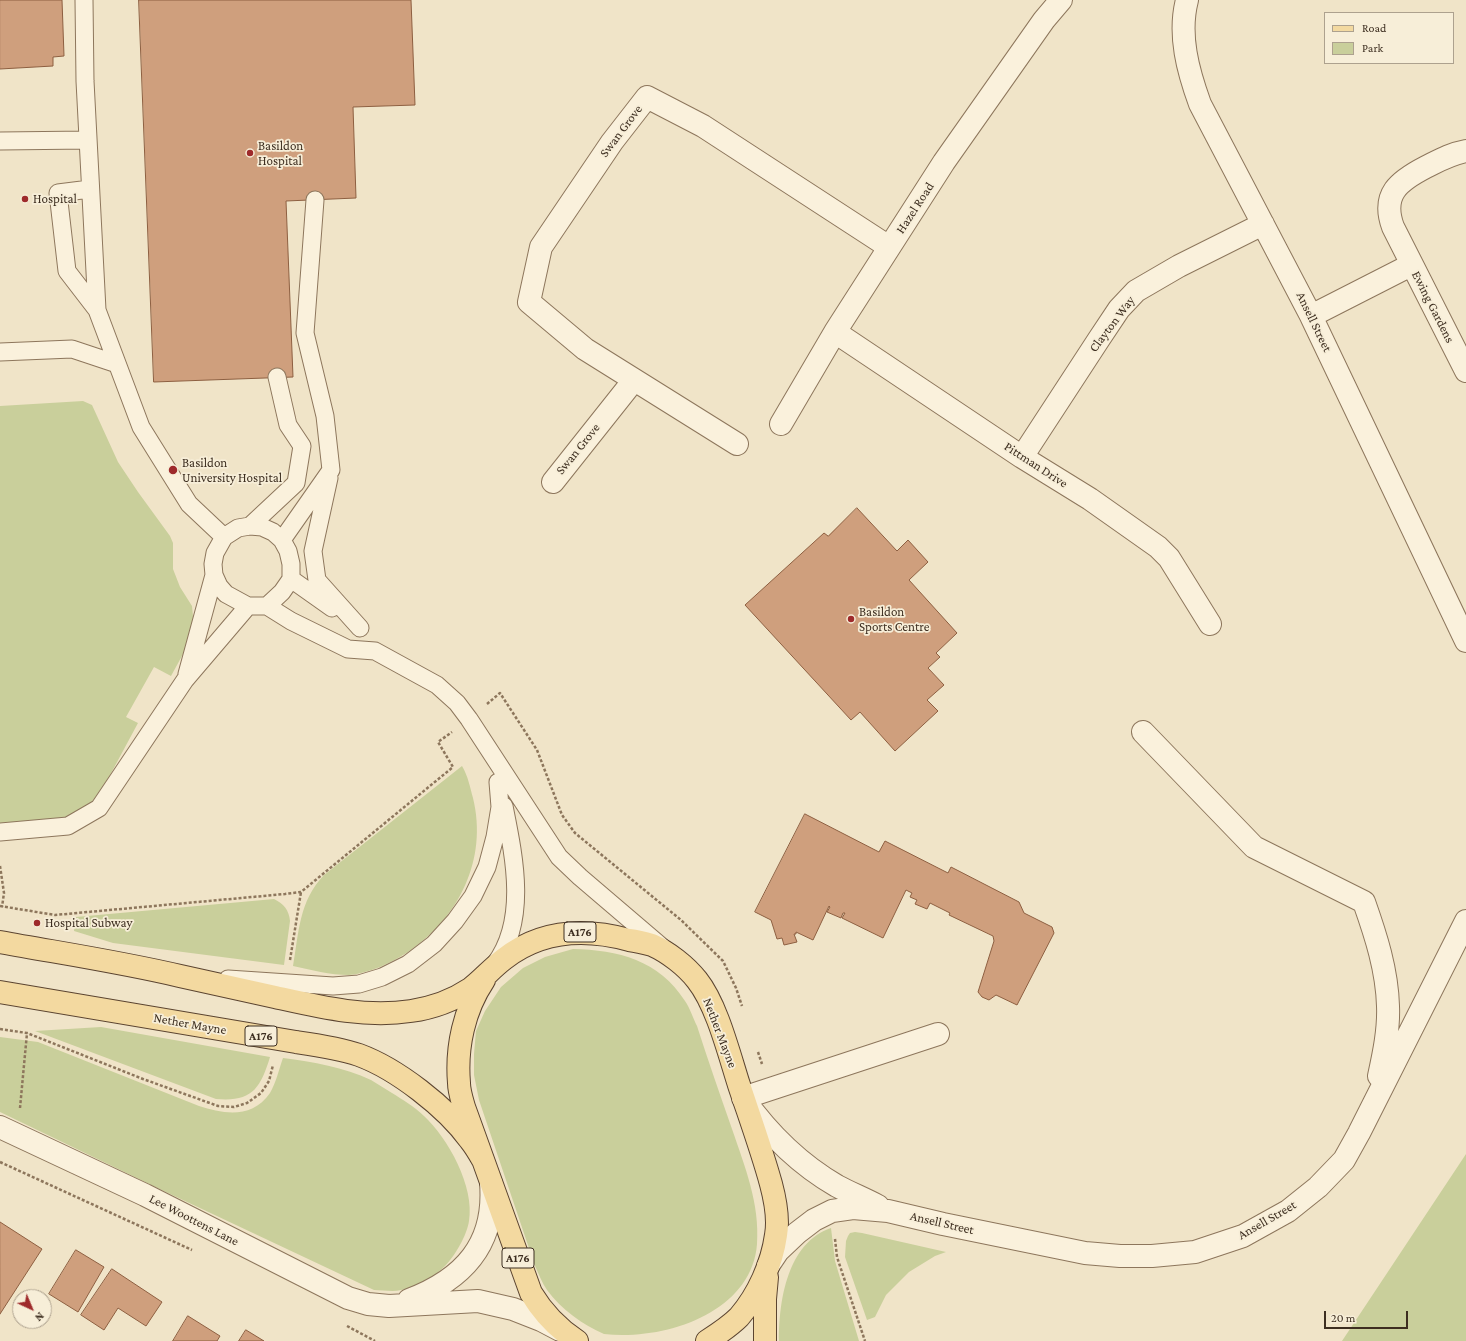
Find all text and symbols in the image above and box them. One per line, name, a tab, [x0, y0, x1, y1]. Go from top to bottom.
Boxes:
legend	[1324, 12, 1454, 64]
text: Road	[1362, 21, 1386, 35]
text: Park	[1362, 41, 1383, 55]
street label: Swan Grove	[596, 102, 646, 160]
place label: Basildon Hospital	[258, 138, 303, 169]
marker: Basildon Hospital	[245, 148, 255, 158]
street label: Hazel Road	[893, 179, 937, 237]
place label: Hospital	[33, 191, 77, 207]
marker: Hospital	[20, 194, 30, 204]
street label: Ewing Gardens	[1408, 268, 1458, 346]
street label: Ansell Street	[1293, 289, 1335, 355]
street label: Clayton Way	[1086, 293, 1138, 355]
street label: Swan Grove	[553, 420, 603, 478]
street label: Pittman Drive	[1001, 439, 1071, 491]
place label: Basildon University Hospital	[182, 455, 282, 486]
marker: Basildon University Hospital	[167, 464, 179, 476]
place label: Basildon Sports Centre	[859, 604, 929, 635]
marker: Basildon Sports Centre	[846, 614, 856, 624]
place label: Hospital Subway	[45, 915, 132, 931]
marker: Hospital Subway	[32, 918, 42, 928]
road number: A176	[564, 922, 596, 942]
street label: Nether Mayne	[700, 996, 740, 1070]
street label: Nether Mayne	[152, 1010, 228, 1038]
road number: A176	[245, 1026, 277, 1046]
street label: Lee Woottens Lane	[147, 1191, 241, 1249]
street label: Ansell Street	[1235, 1197, 1299, 1243]
street label: Ansell Street	[909, 1208, 975, 1238]
road number: A176	[502, 1248, 534, 1268]
north arrow	[12, 1289, 52, 1329]
scale bar	[1326, 1303, 1410, 1329]
text: N	[33, 1310, 47, 1324]
text: 20 m	[1331, 1311, 1355, 1325]

